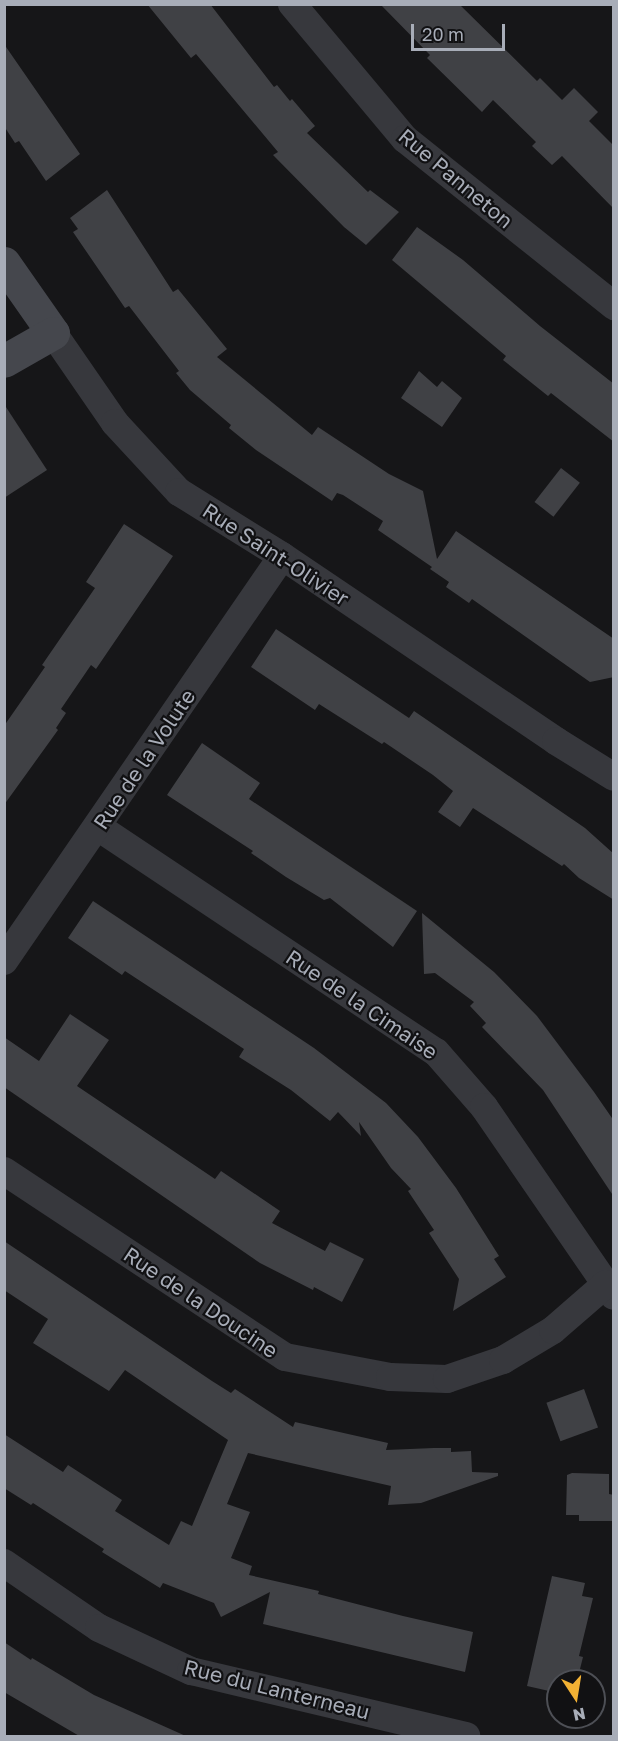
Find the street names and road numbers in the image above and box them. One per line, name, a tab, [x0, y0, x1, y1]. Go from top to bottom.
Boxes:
street label: Rue Panneton	[394, 123, 518, 233]
street label: Rue Saint-Olivier	[198, 497, 354, 611]
street label: Rue de la Volute	[88, 684, 200, 834]
street label: Rue de la Cimaise	[281, 944, 443, 1064]
street label: Rue de la Doucine	[119, 1241, 283, 1363]
street label: Rue du Lanterneau	[182, 1654, 372, 1724]

